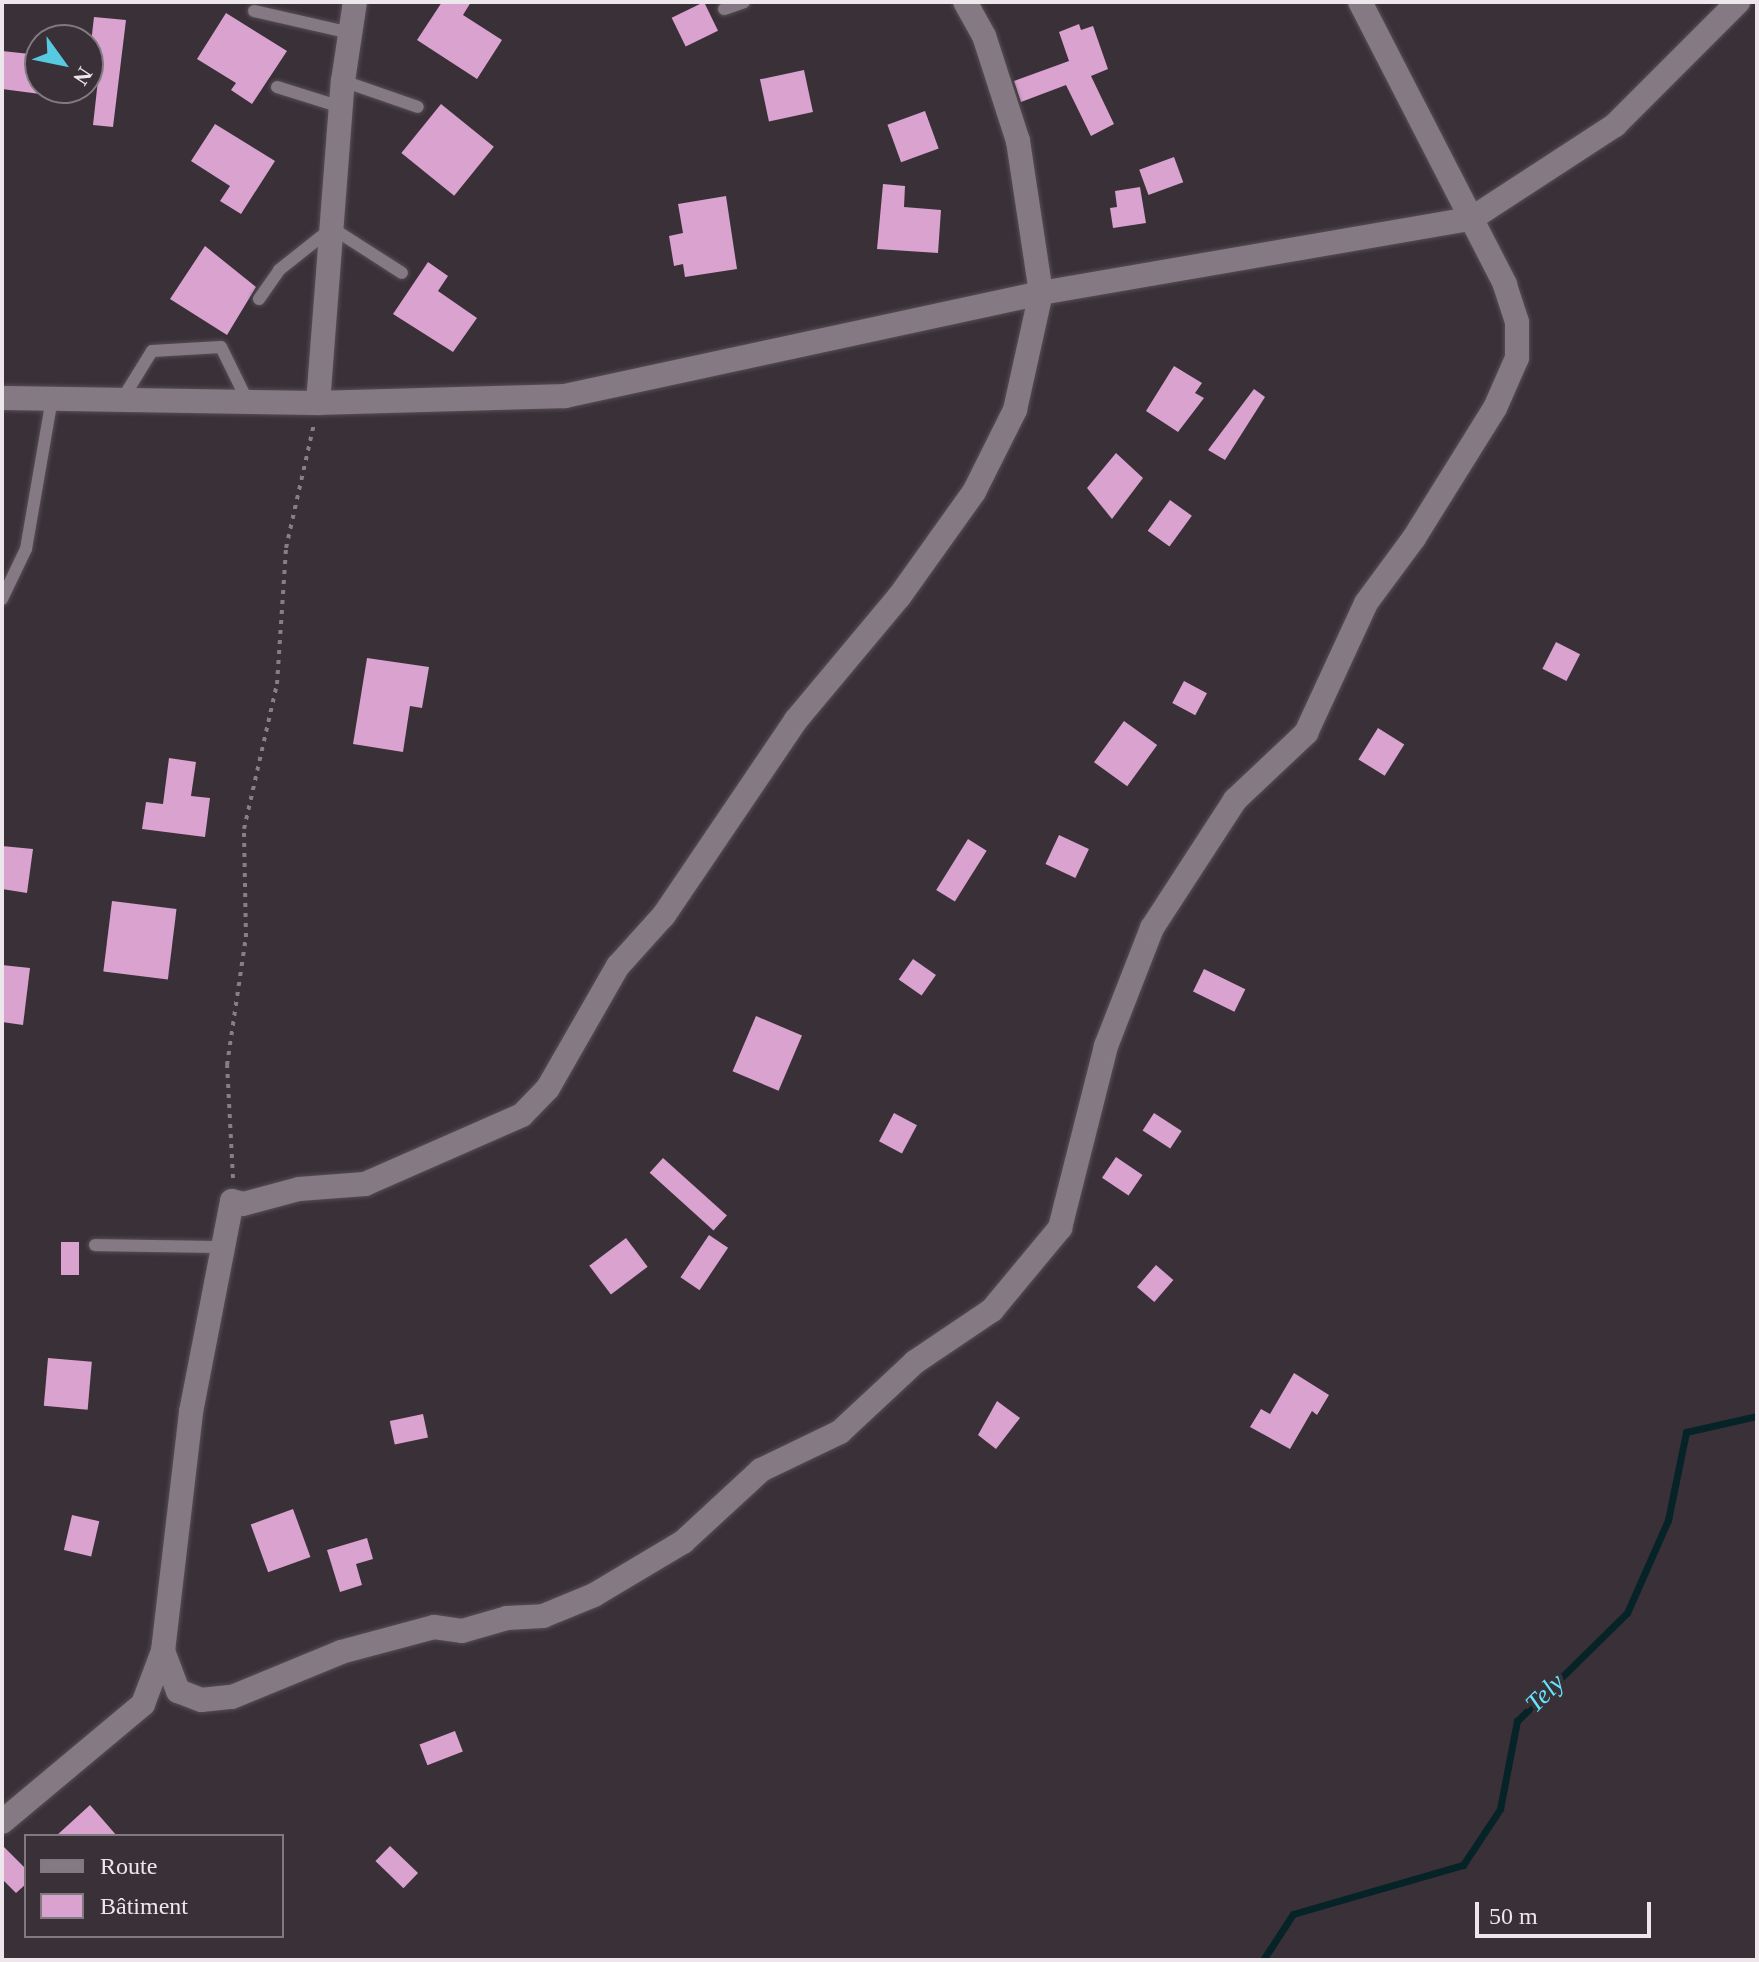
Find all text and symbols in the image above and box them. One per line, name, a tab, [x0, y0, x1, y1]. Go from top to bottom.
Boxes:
north arrow	[24, 24, 104, 104]
text: N	[68, 63, 98, 90]
water label: Tely	[1519, 1667, 1571, 1719]
legend	[24, 1834, 284, 1938]
text: Route	[100, 1853, 157, 1879]
scale bar	[1479, 1886, 1655, 1936]
text: Bâtiment	[100, 1893, 188, 1919]
text: 50 m	[1489, 1903, 1538, 1929]

